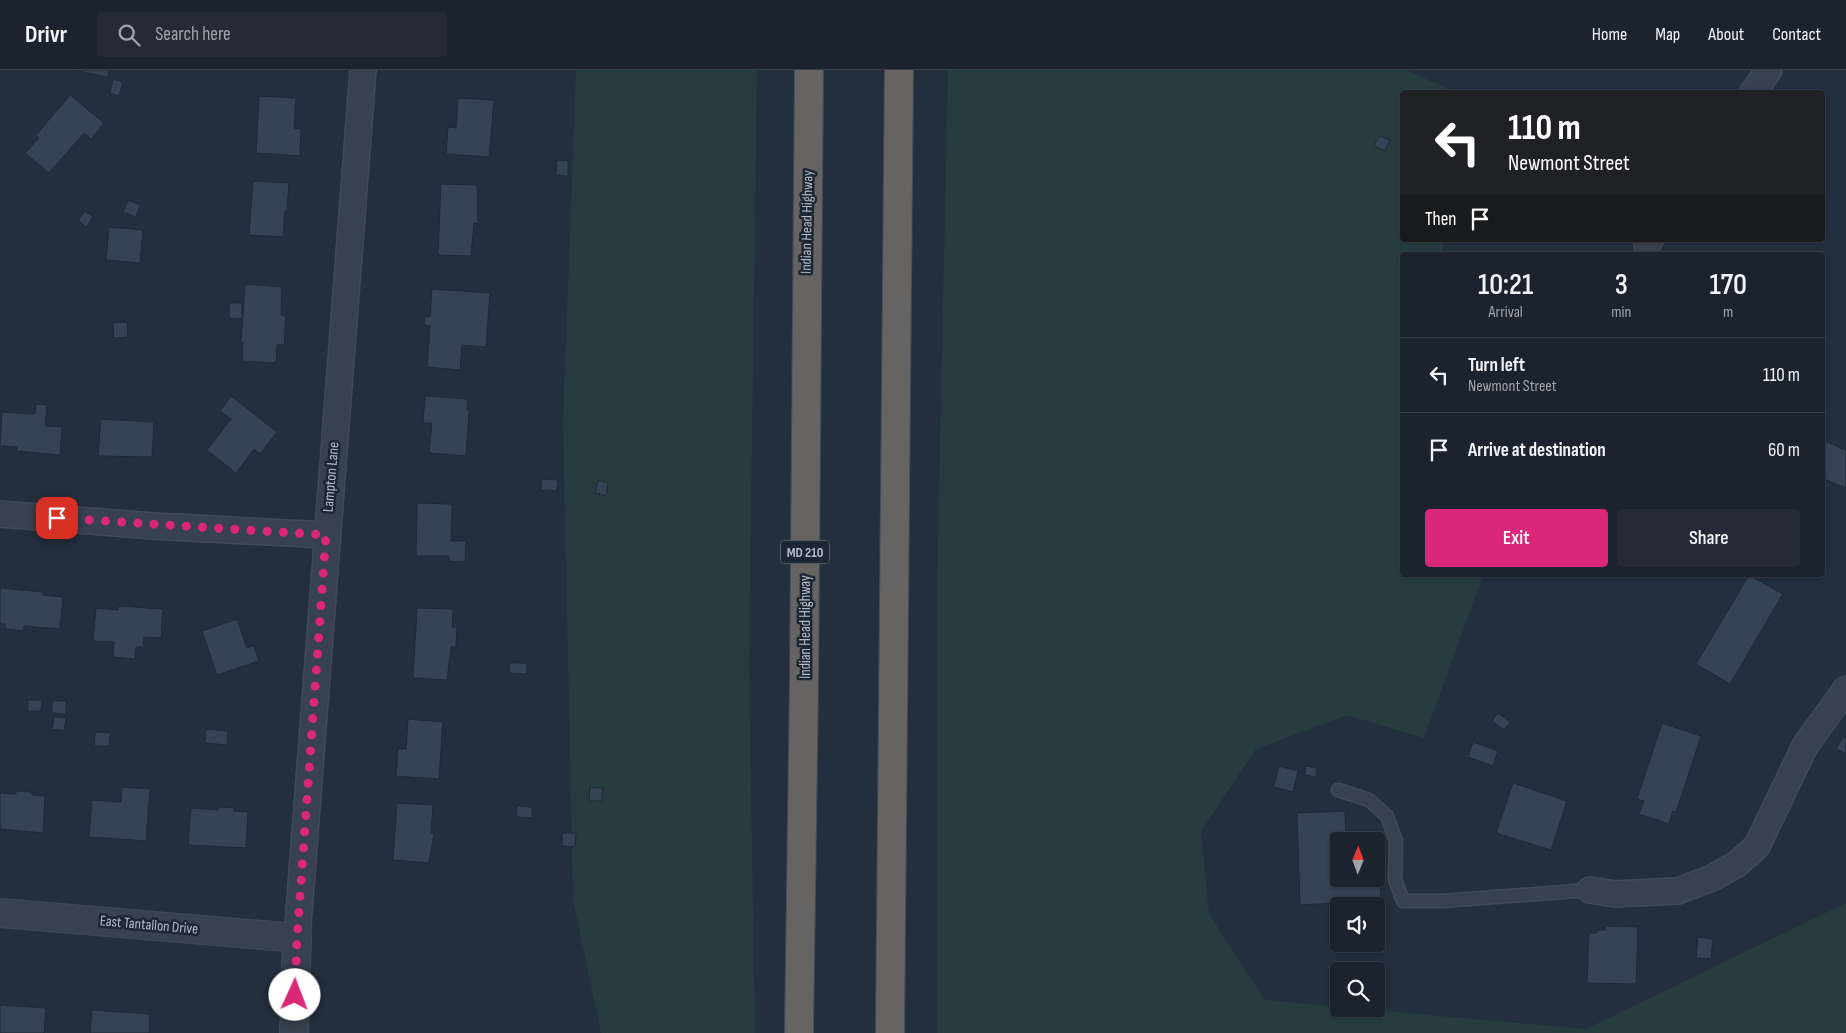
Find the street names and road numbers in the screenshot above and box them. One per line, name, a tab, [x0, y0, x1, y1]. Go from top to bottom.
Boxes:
street label: Indian Head Highway	[797, 170, 817, 274]
street label: Lampton Lane	[318, 441, 344, 513]
road number: MD 210	[781, 541, 829, 564]
street label: Indian Head Highway	[796, 575, 815, 679]
street label: East Tantallon Drive	[99, 911, 199, 939]

